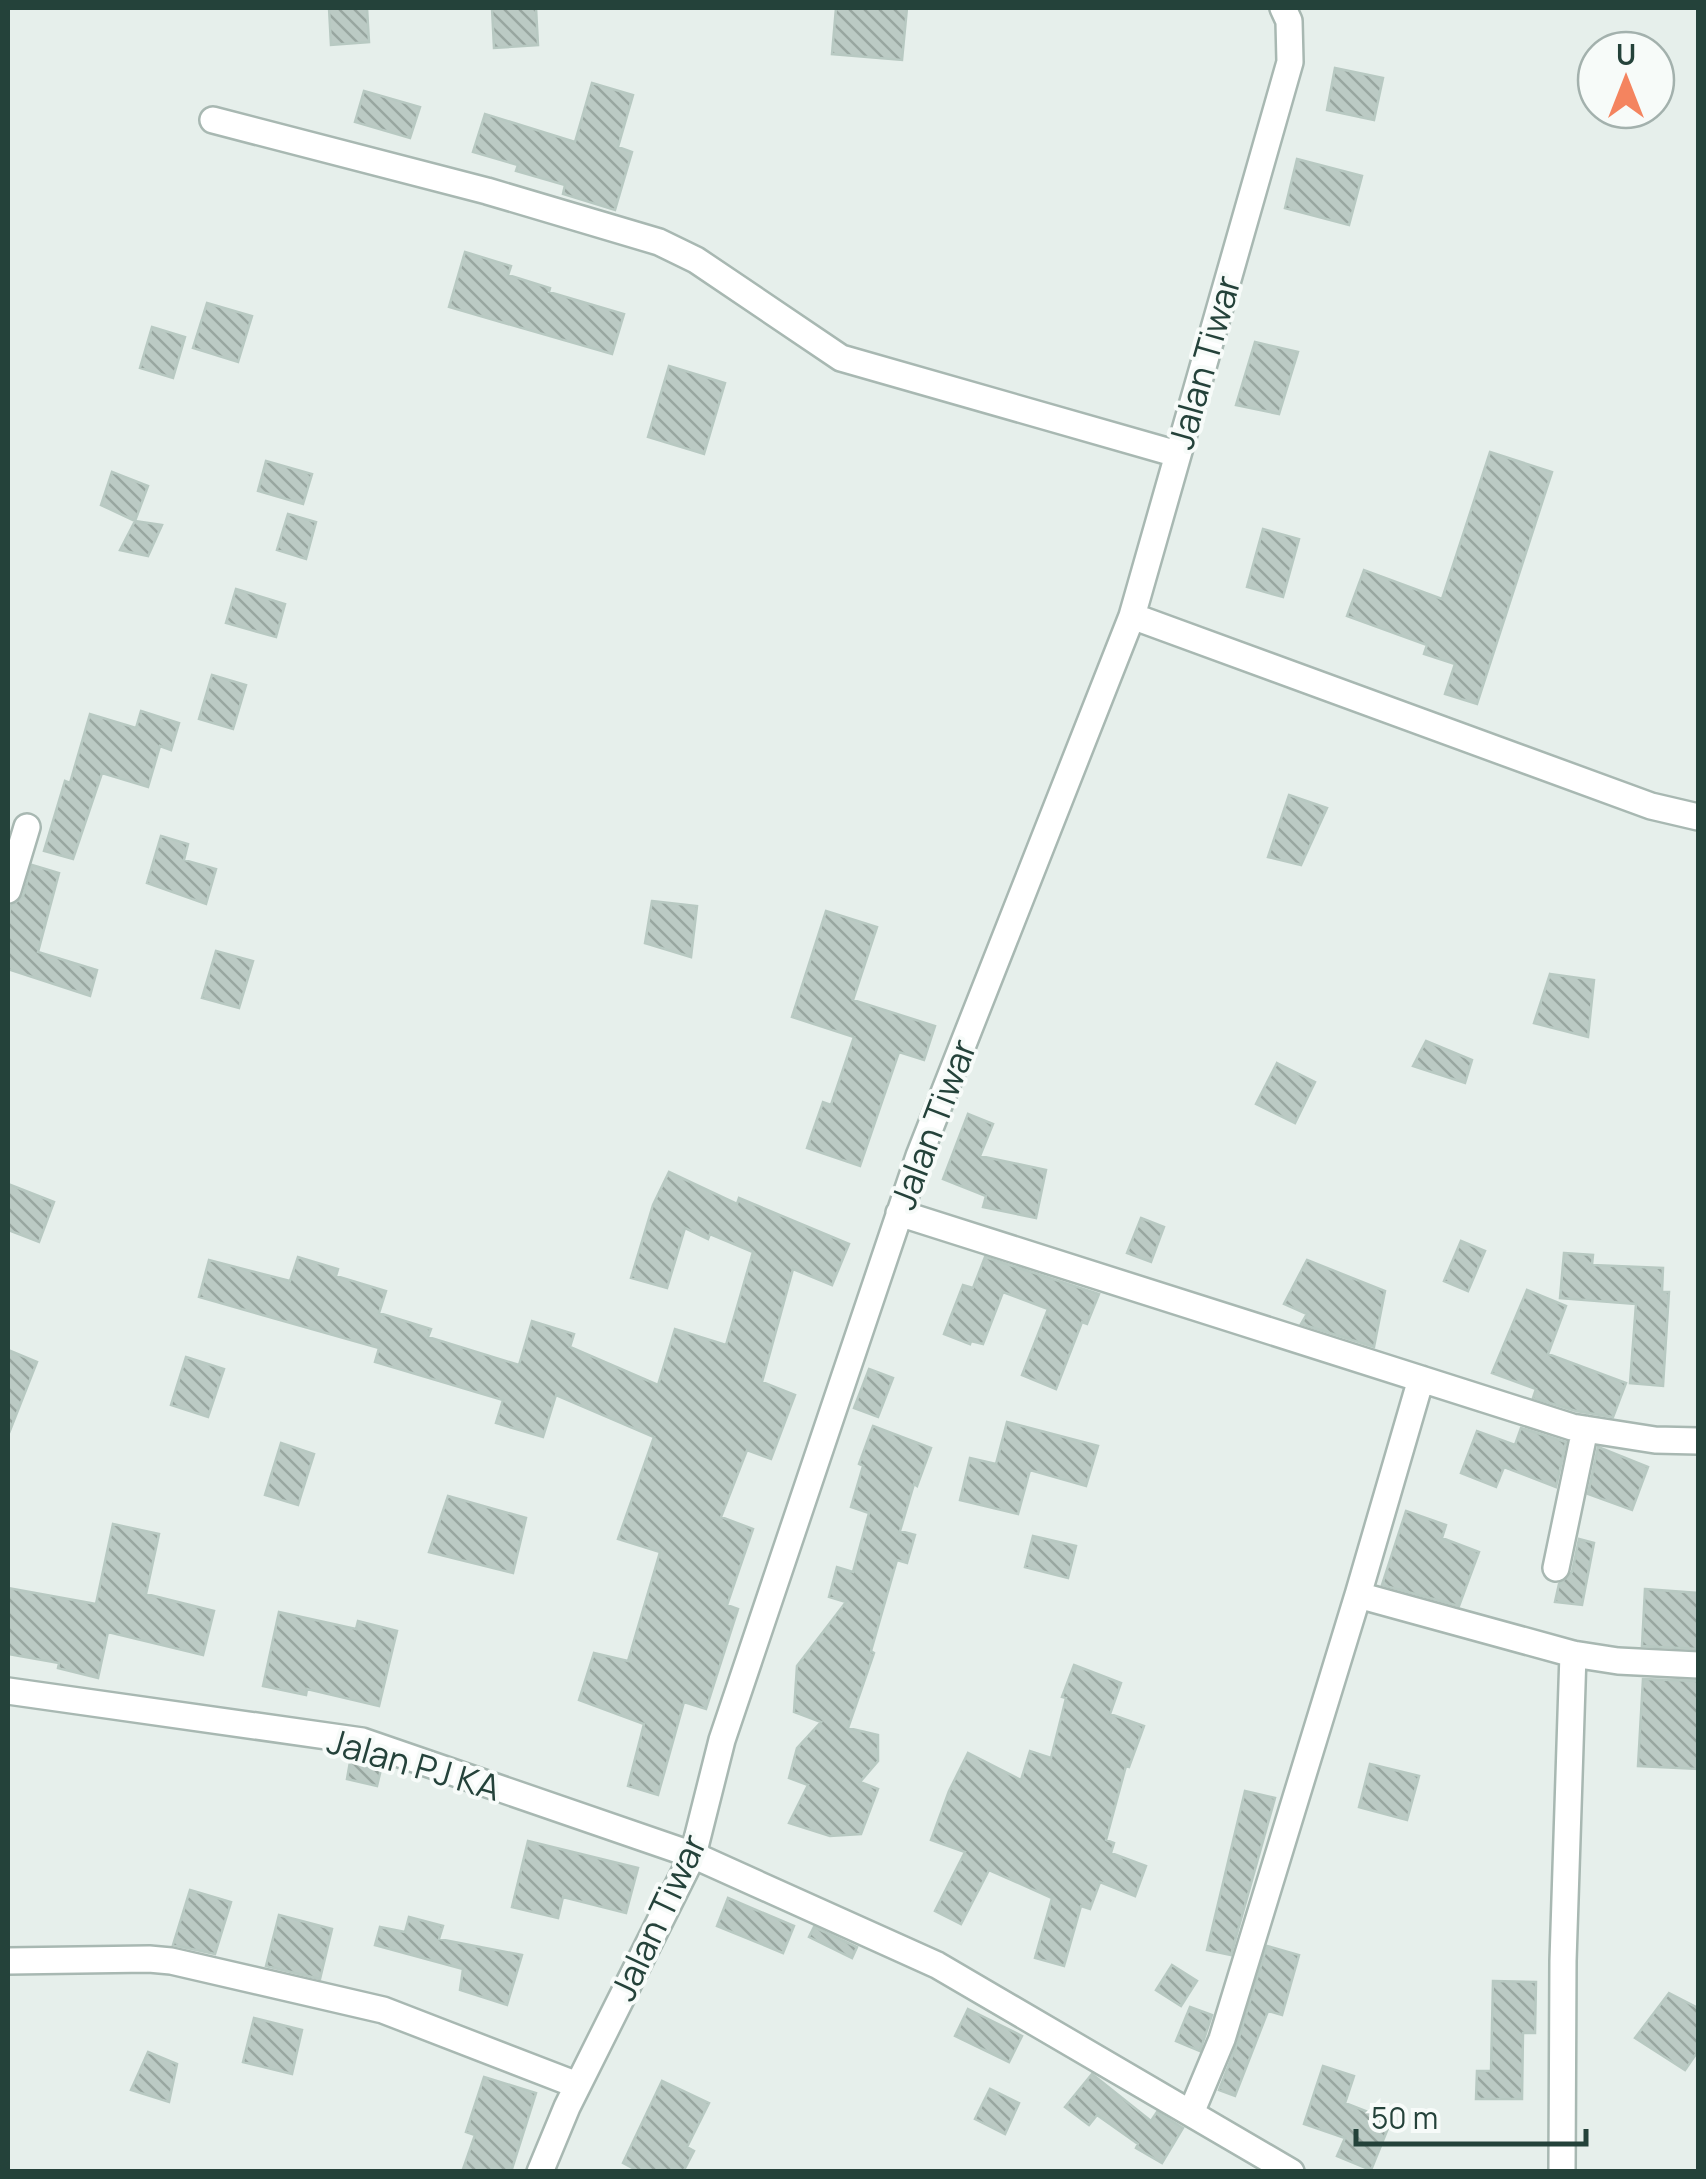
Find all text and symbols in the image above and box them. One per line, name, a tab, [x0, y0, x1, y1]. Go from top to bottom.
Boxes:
north arrow	[1576, 30, 1676, 130]
text: U	[1616, 35, 1636, 73]
street label: Jalan Tiwar	[1156, 270, 1252, 454]
street label: Jalan Tiwar	[879, 1032, 987, 1216]
street label: Jalan PJ KA	[322, 1716, 506, 1812]
street label: Jalan Tiwar	[599, 1826, 717, 2008]
scale bar	[1356, 2084, 1586, 2146]
text: 50 m	[1371, 2097, 1438, 2138]

